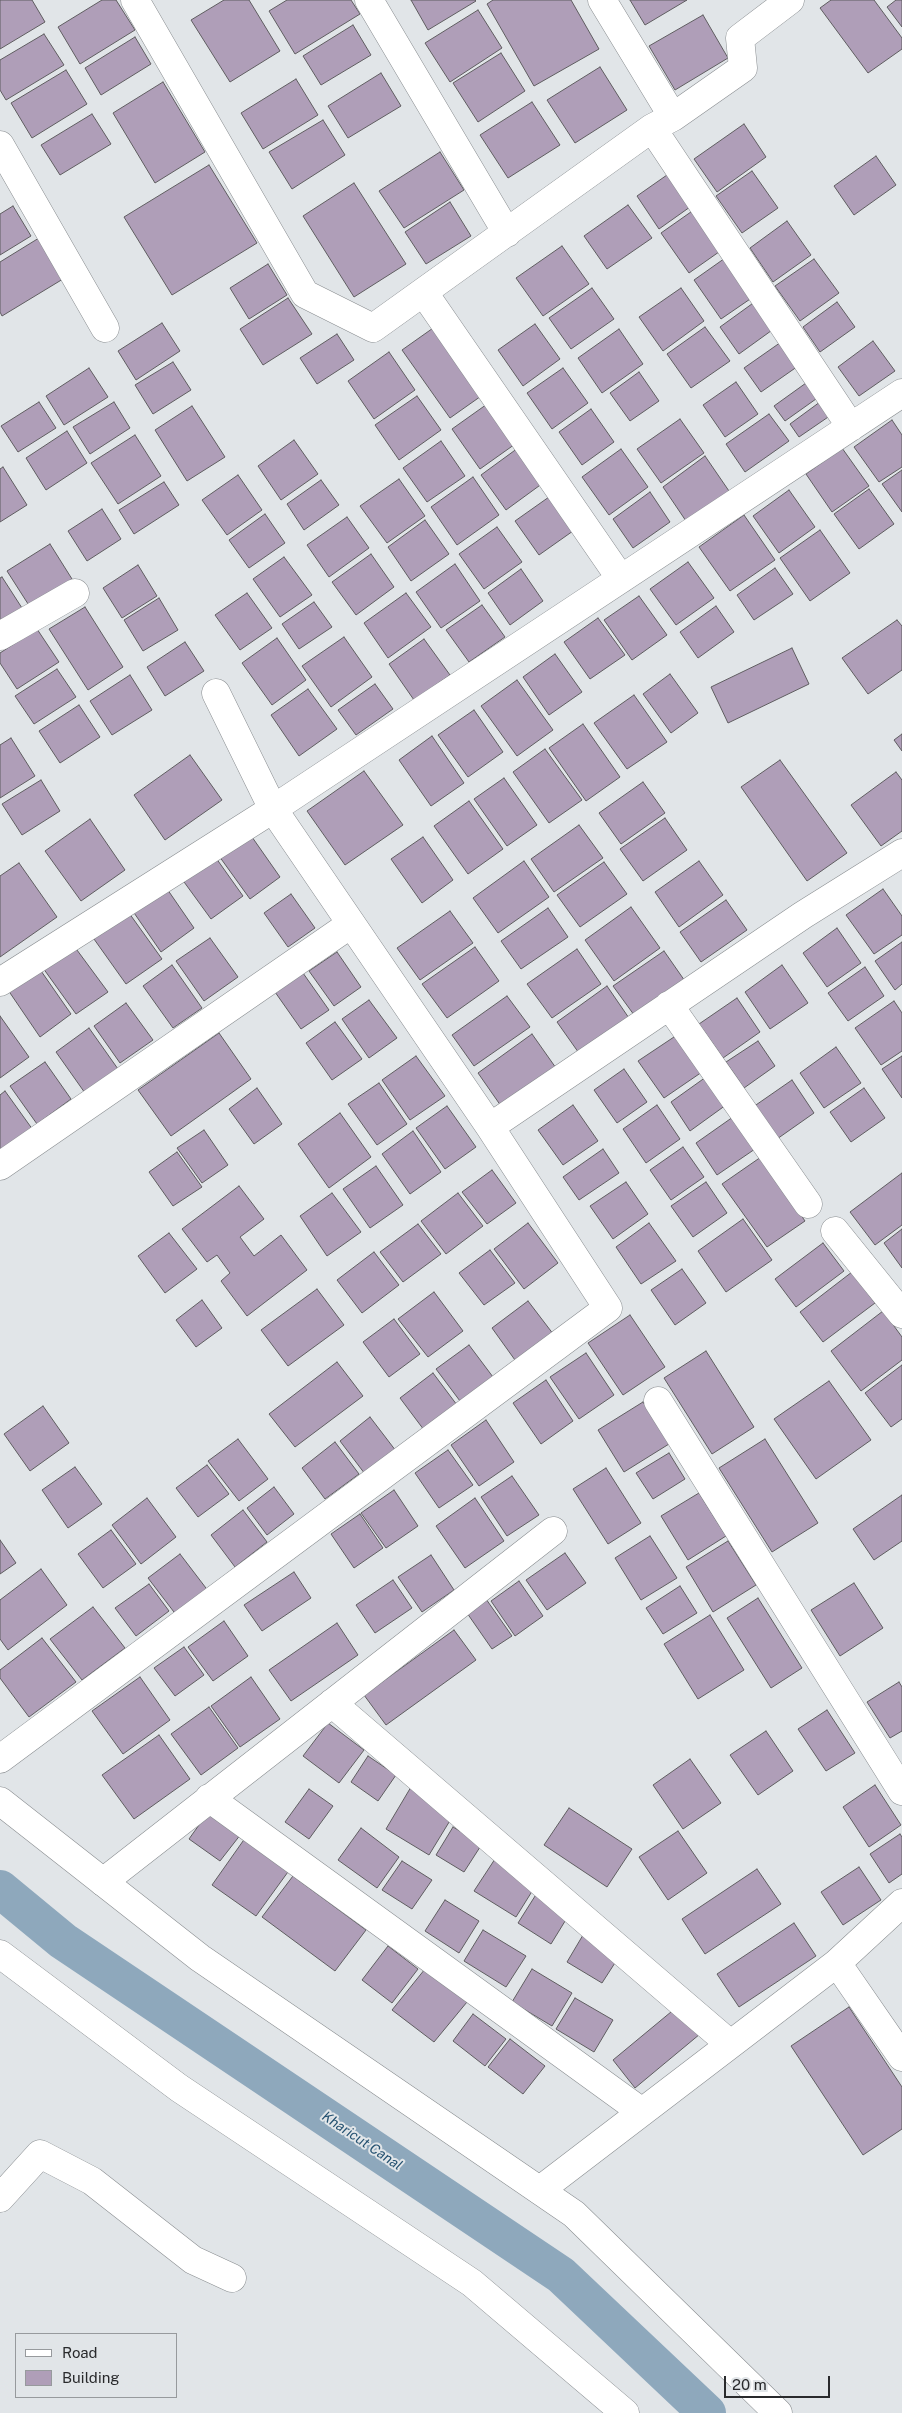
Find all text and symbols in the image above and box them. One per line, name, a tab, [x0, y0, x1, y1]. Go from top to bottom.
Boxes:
water label: Kharicut Canal	[319, 2108, 405, 2174]
legend	[15, 2333, 178, 2398]
text: Road	[62, 2344, 98, 2361]
scale bar	[727, 2366, 833, 2398]
text: Building	[62, 2369, 120, 2386]
text: 20 m	[732, 2376, 767, 2393]

